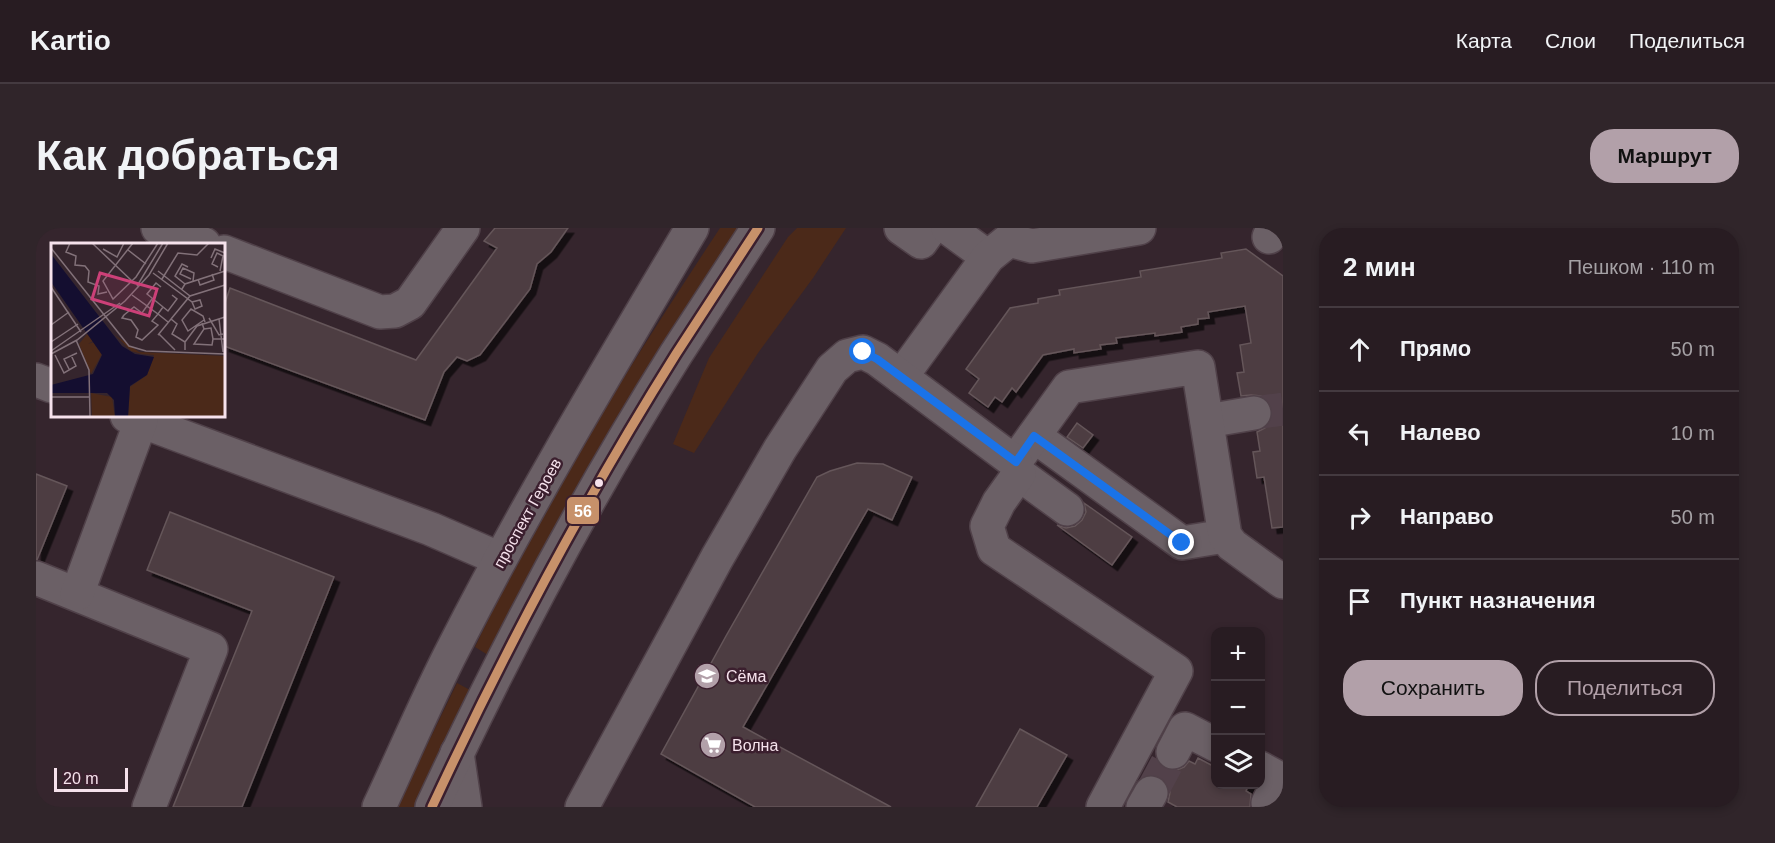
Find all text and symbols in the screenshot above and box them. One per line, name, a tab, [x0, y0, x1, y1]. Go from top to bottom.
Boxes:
text: Kartio	[30, 25, 111, 56]
text: Карта	[1456, 29, 1512, 52]
text: Слои	[1545, 29, 1596, 52]
text: Поделиться	[1629, 29, 1745, 52]
button: Маршрут	[1590, 129, 1739, 183]
text: Как добраться	[36, 132, 340, 179]
inset map	[51, 243, 225, 417]
text: 2 мин	[1343, 252, 1416, 282]
text: Пешком · 110 m	[1568, 256, 1715, 278]
icon: ahead	[1343, 333, 1376, 366]
text: Прямо	[1400, 336, 1471, 361]
route start	[849, 338, 875, 364]
text: 50 m	[1671, 338, 1715, 360]
icon: left	[1343, 417, 1376, 450]
text: Налево	[1400, 420, 1481, 445]
text: 10 m	[1671, 422, 1715, 444]
street label: проспект Героев	[490, 455, 565, 571]
unlabelled marker	[593, 477, 605, 489]
line badge: 56	[566, 496, 600, 525]
icon: right	[1343, 501, 1376, 534]
text: 56	[574, 503, 592, 520]
text: Направо	[1400, 504, 1494, 529]
text: 50 m	[1671, 506, 1715, 528]
route end	[1168, 529, 1194, 555]
icon: arrive	[1343, 585, 1376, 618]
text: Пункт назначения	[1400, 588, 1596, 613]
map controls	[1211, 627, 1265, 789]
button: +	[1211, 627, 1265, 681]
button: Сохранить	[1343, 660, 1523, 716]
button: Поделиться	[1535, 660, 1715, 716]
school or university icon: Сёма	[692, 661, 722, 691]
place label: Сёма	[726, 668, 766, 685]
button: −	[1211, 681, 1265, 735]
supermarket icon: Волна	[698, 730, 728, 760]
button: layers	[1211, 735, 1265, 789]
place label: Волна	[732, 737, 778, 754]
scale bar	[54, 765, 128, 792]
text: 20 m	[63, 770, 99, 787]

